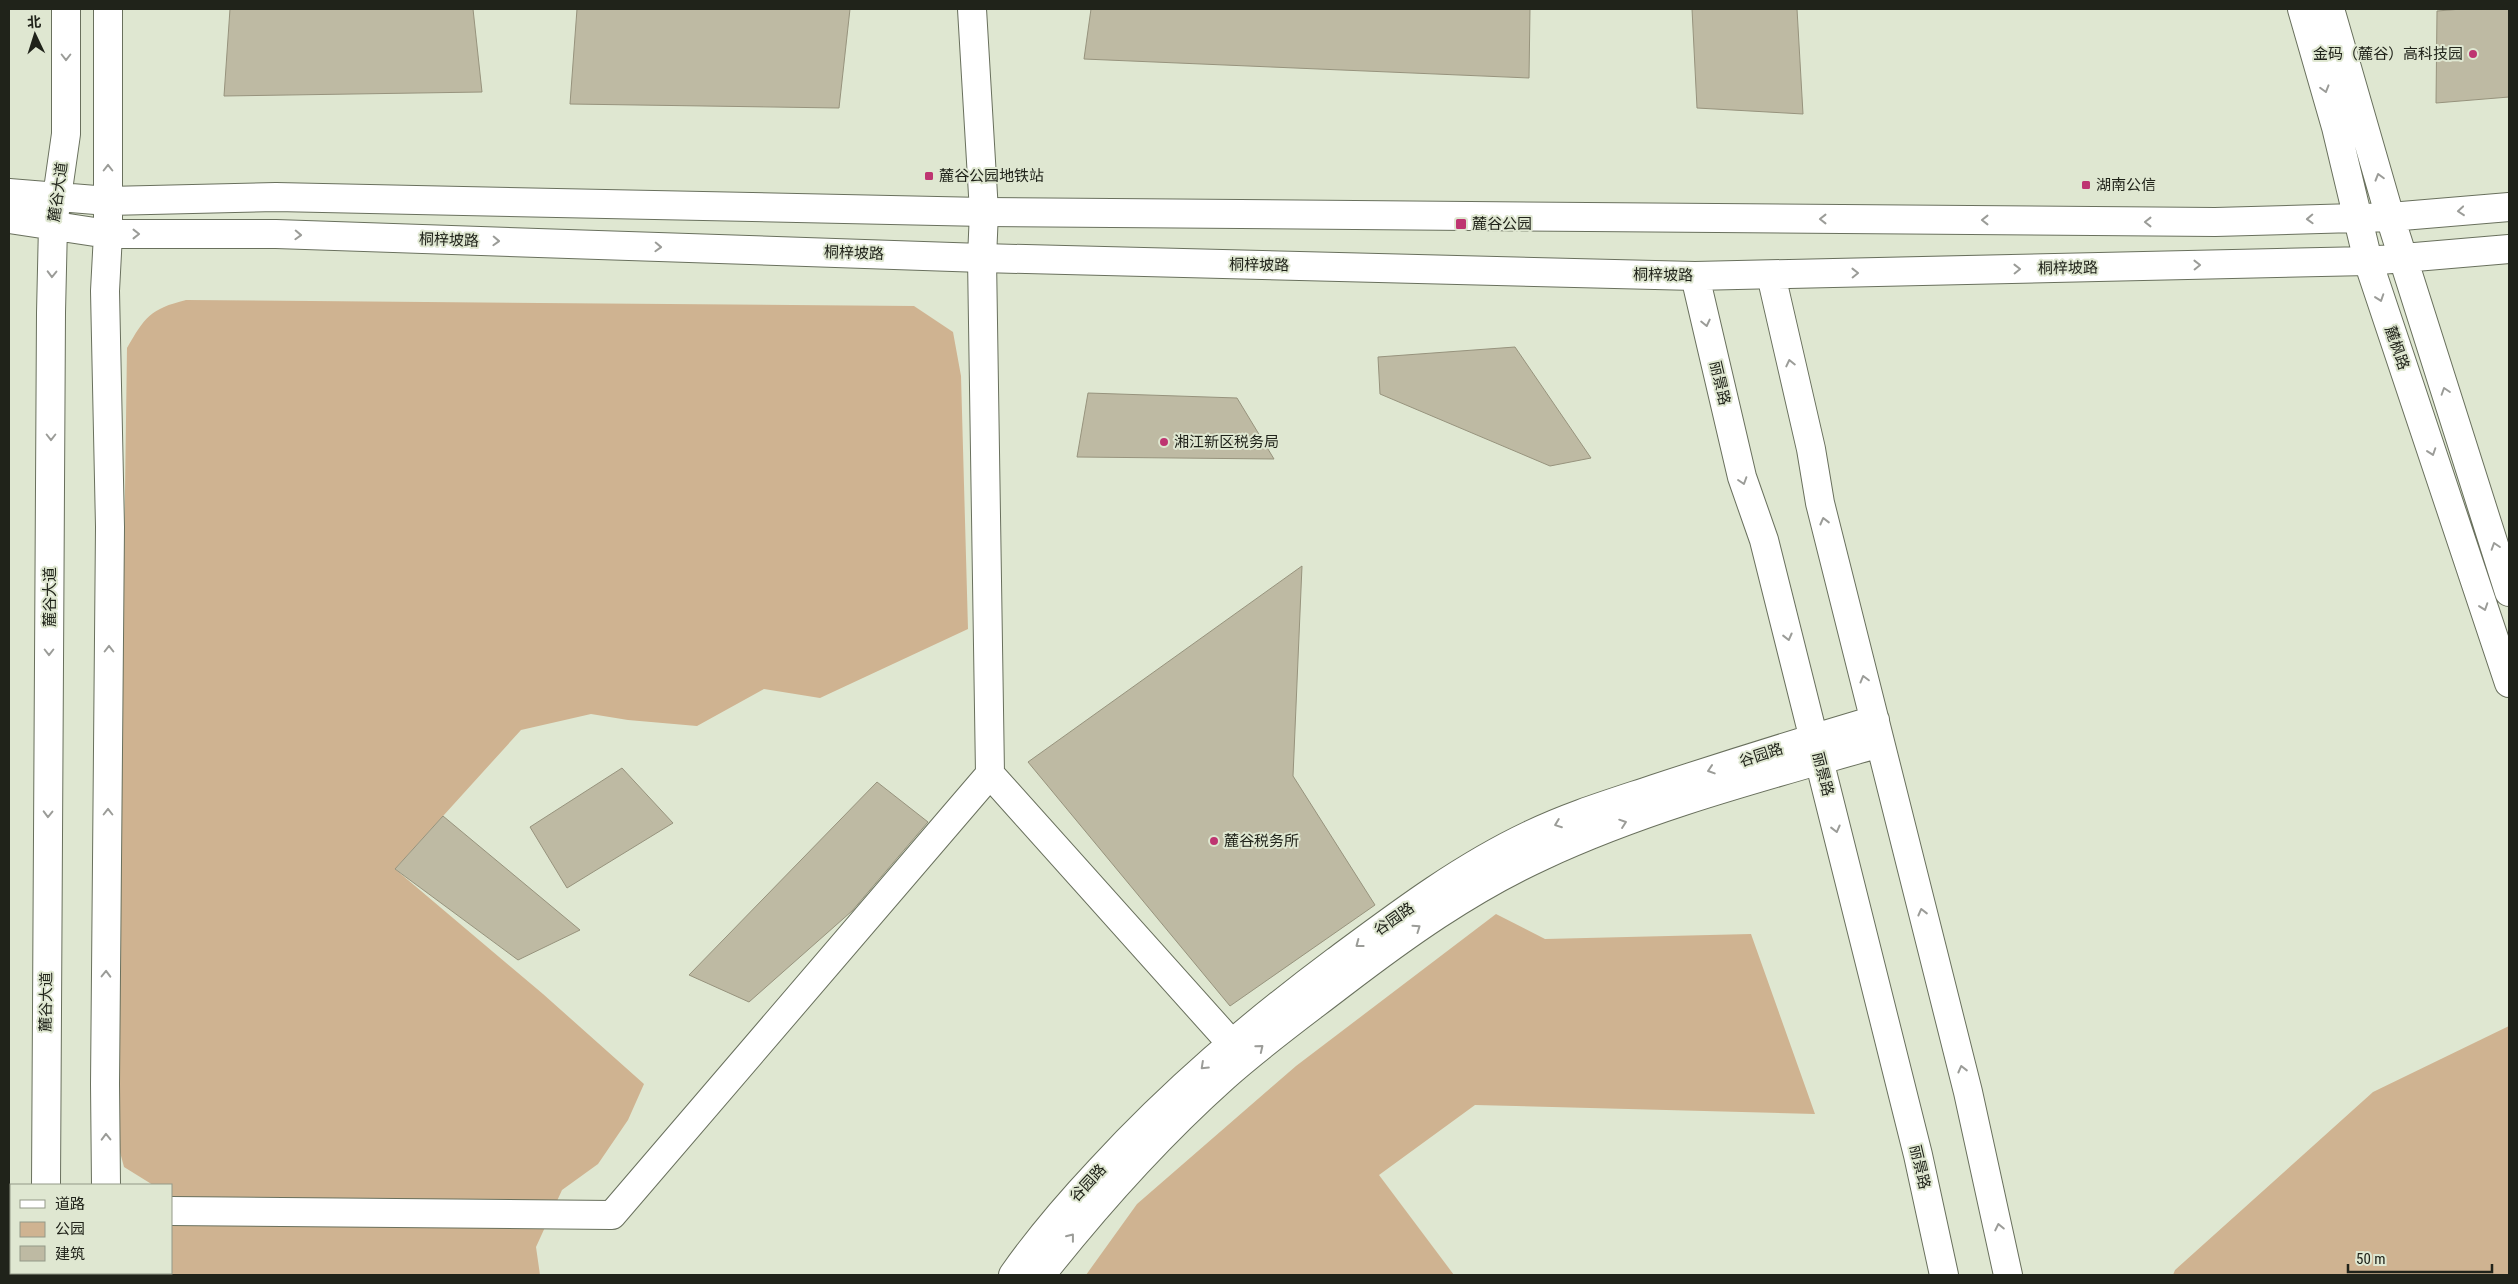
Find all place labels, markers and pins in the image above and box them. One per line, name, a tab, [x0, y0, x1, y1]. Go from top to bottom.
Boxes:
place label: 金码（麓谷）高科技园	[2313, 45, 2463, 63]
marker: 金码（麓谷）高科技园	[2467, 48, 2479, 60]
place label: 麓谷公园地铁站	[939, 167, 1044, 185]
marker: 麓谷公园地铁站	[923, 170, 935, 182]
place label: 湖南公信	[2096, 176, 2156, 194]
marker: 湖南公信	[2080, 179, 2092, 191]
place label: 麓谷公园	[1472, 215, 1532, 233]
marker: 麓谷公园	[1454, 217, 1468, 231]
place label: 湘江新区税务局	[1174, 433, 1279, 451]
marker: 湘江新区税务局	[1158, 436, 1170, 448]
place label: 麓谷税务所	[1224, 832, 1299, 850]
marker: 麓谷税务所	[1208, 835, 1220, 847]

